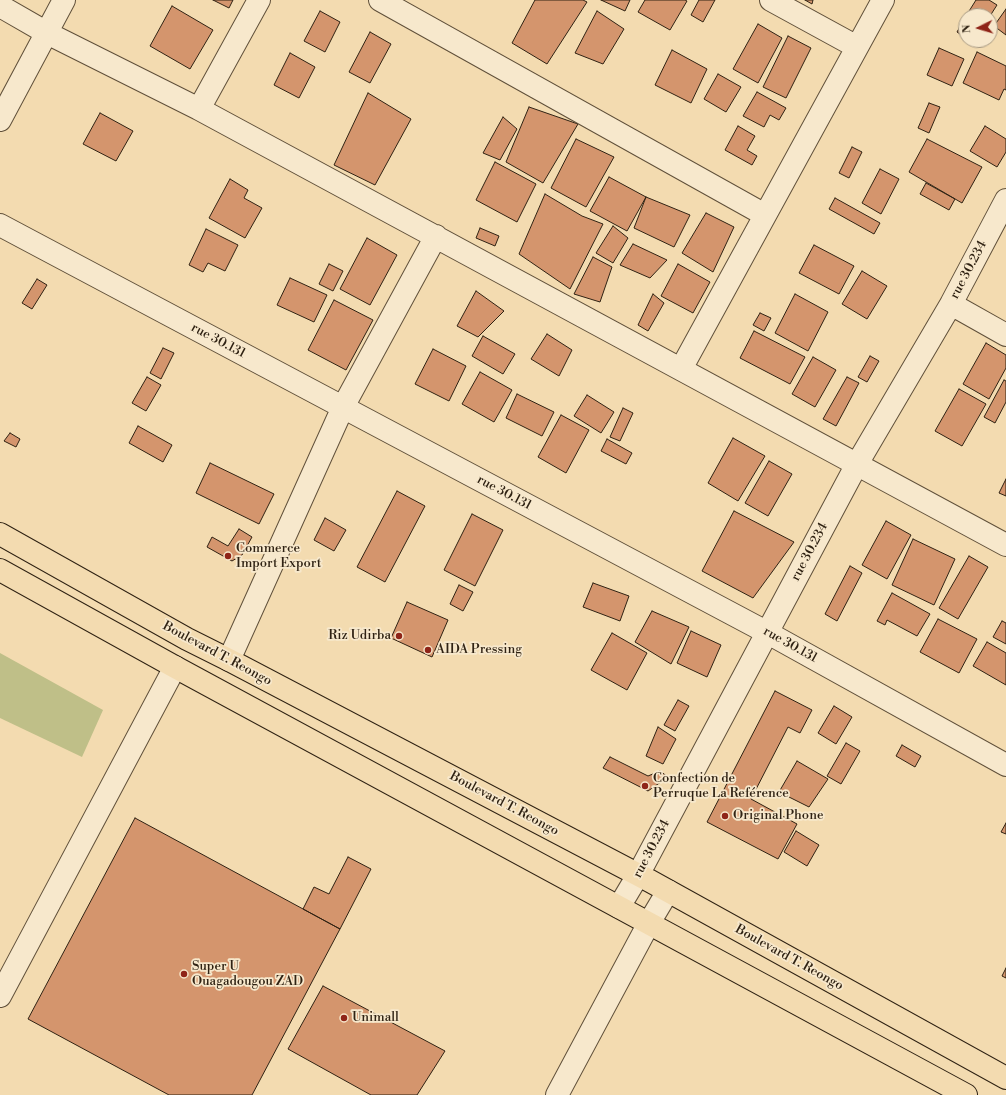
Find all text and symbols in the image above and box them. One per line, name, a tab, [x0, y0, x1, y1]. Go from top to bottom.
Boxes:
north arrow	[958, 8, 998, 48]
text: N	[960, 24, 974, 34]
street label: rue 30.234	[947, 238, 991, 302]
street label: rue 30.131	[188, 320, 248, 362]
street label: rue 30.131	[474, 472, 534, 514]
street label: rue 30.234	[788, 520, 832, 584]
place label: Commerce Import Export	[236, 541, 321, 572]
marker: Commerce Import Export	[223, 551, 233, 561]
street label: Boulevard T. Reongo	[160, 619, 274, 689]
street label: rue 30.131	[760, 624, 820, 666]
place label: Riz Udirba	[328, 628, 391, 644]
marker: Riz Udirba	[394, 631, 404, 641]
place label: AIDA Pressing	[436, 642, 522, 658]
marker: AIDA Pressing	[423, 645, 433, 655]
street label: Boulevard T. Reongo	[447, 769, 561, 839]
place label: Confection de Perruque La Reférence	[653, 771, 789, 802]
marker: Confection de Perruque La Reférence	[640, 781, 650, 791]
place label: Original Phone	[733, 808, 823, 824]
marker: Original Phone	[720, 811, 730, 821]
street label: rue 30.234	[630, 817, 674, 881]
street label: Boulevard T. Reongo	[732, 922, 846, 994]
place label: Super U Ouagadougou ZAD	[192, 959, 303, 990]
marker: Super U Ouagadougou ZAD	[179, 969, 189, 979]
place label: Unimall	[352, 1010, 399, 1026]
marker: Unimall	[339, 1013, 349, 1023]

